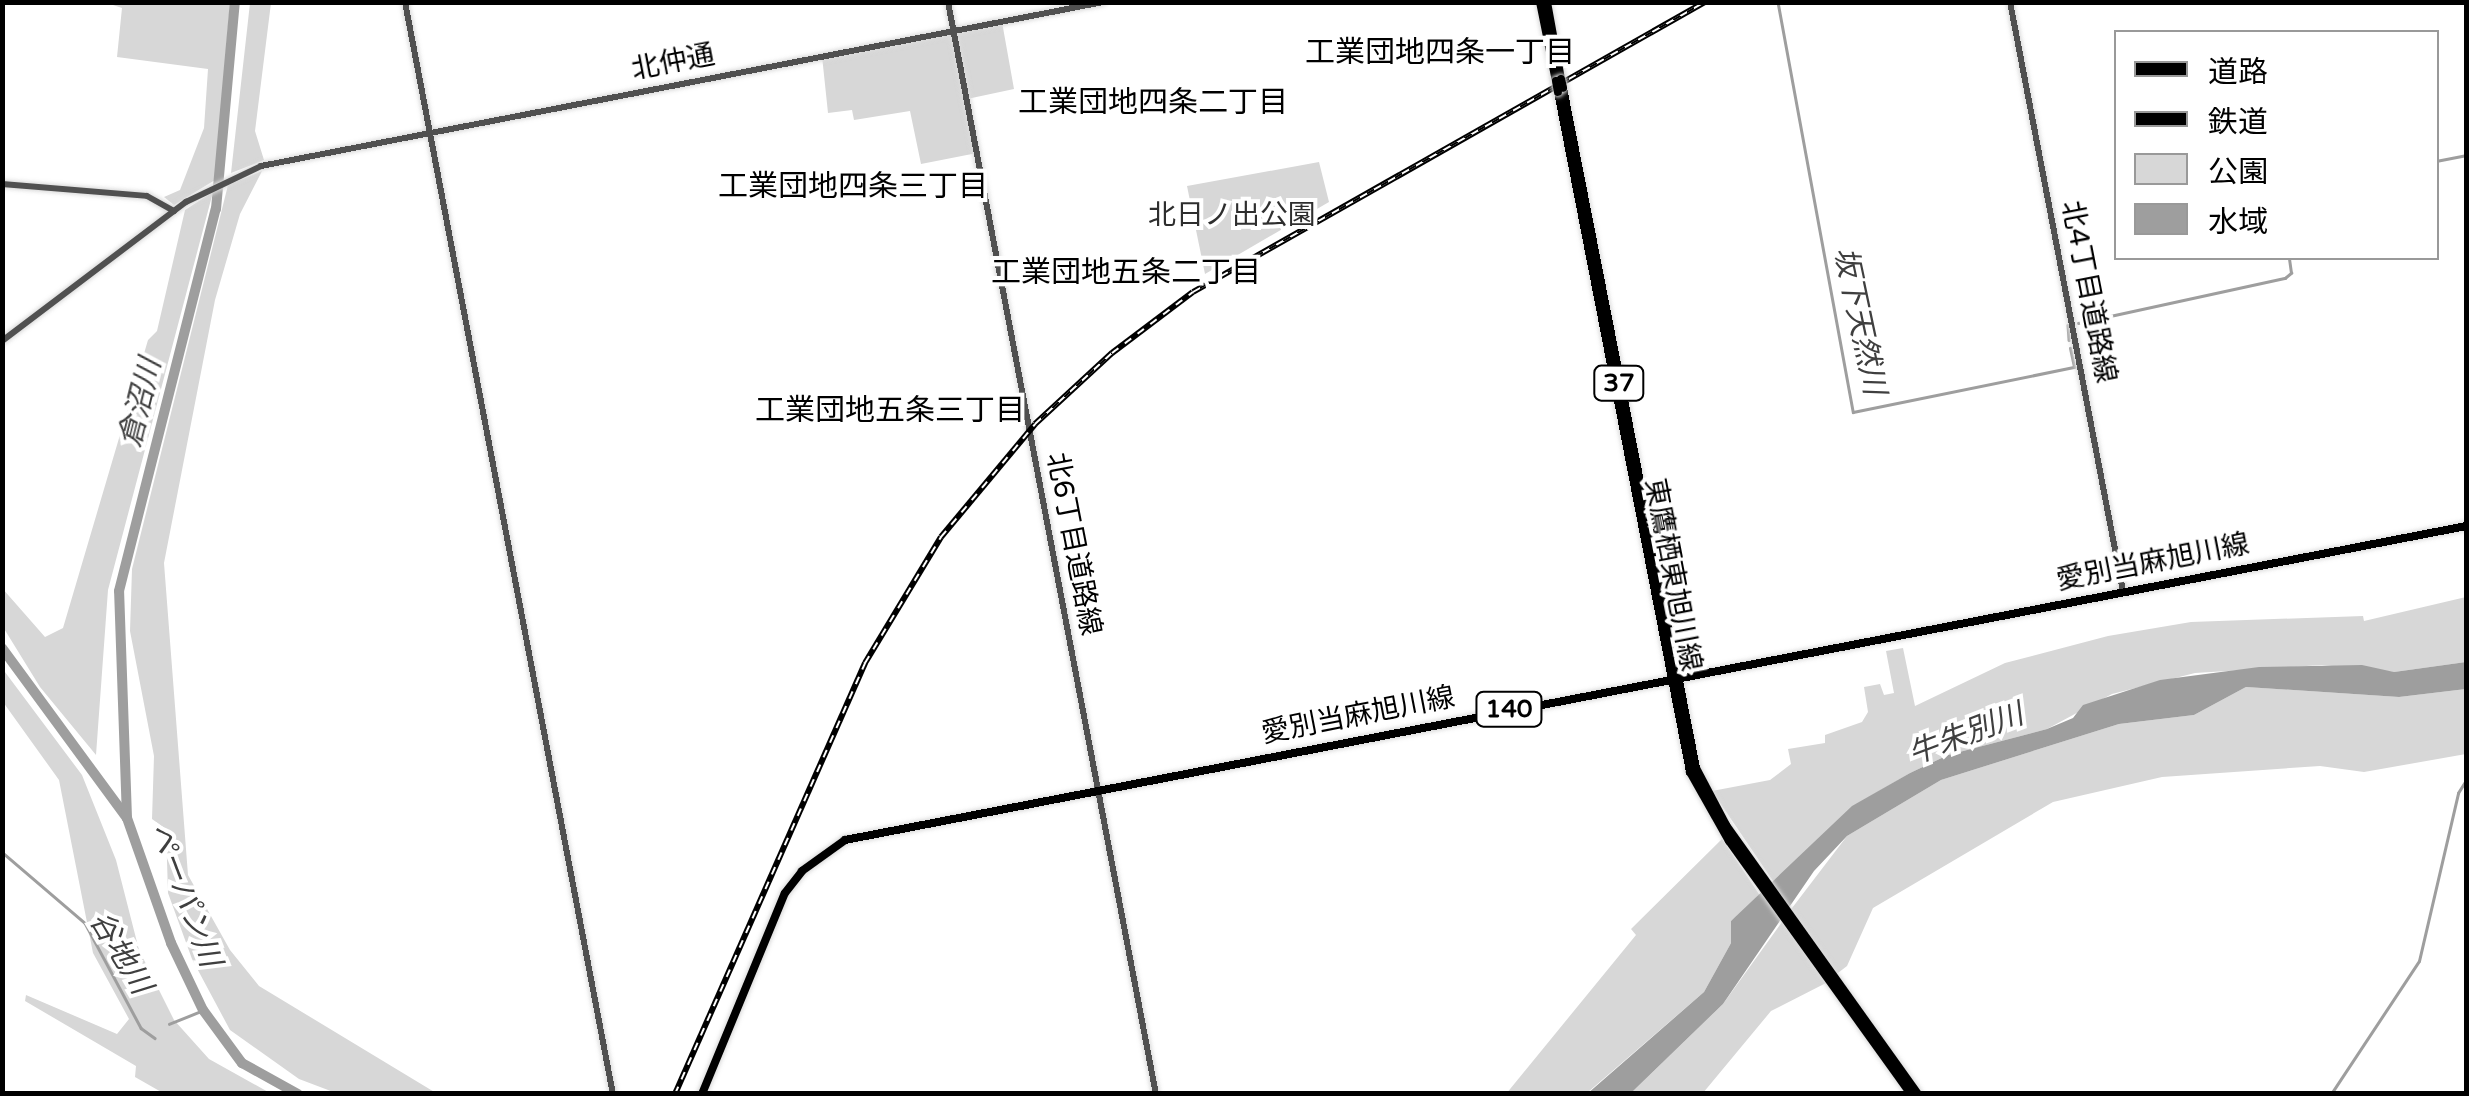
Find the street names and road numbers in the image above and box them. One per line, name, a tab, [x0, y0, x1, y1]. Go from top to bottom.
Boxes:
street label: 北仲通	[629, 37, 717, 87]
street label: 北4丁目道路線	[2055, 198, 2123, 386]
road number: 37	[1592, 363, 1646, 403]
street label: 北6丁目道路線	[1040, 450, 1108, 638]
street label: 東鷹栖東旭川線	[1638, 476, 1708, 674]
street label: 愛別当麻旭川線	[2054, 527, 2252, 597]
street label: 愛別当麻旭川線	[1259, 680, 1457, 750]
road number: 140	[1474, 689, 1544, 729]

